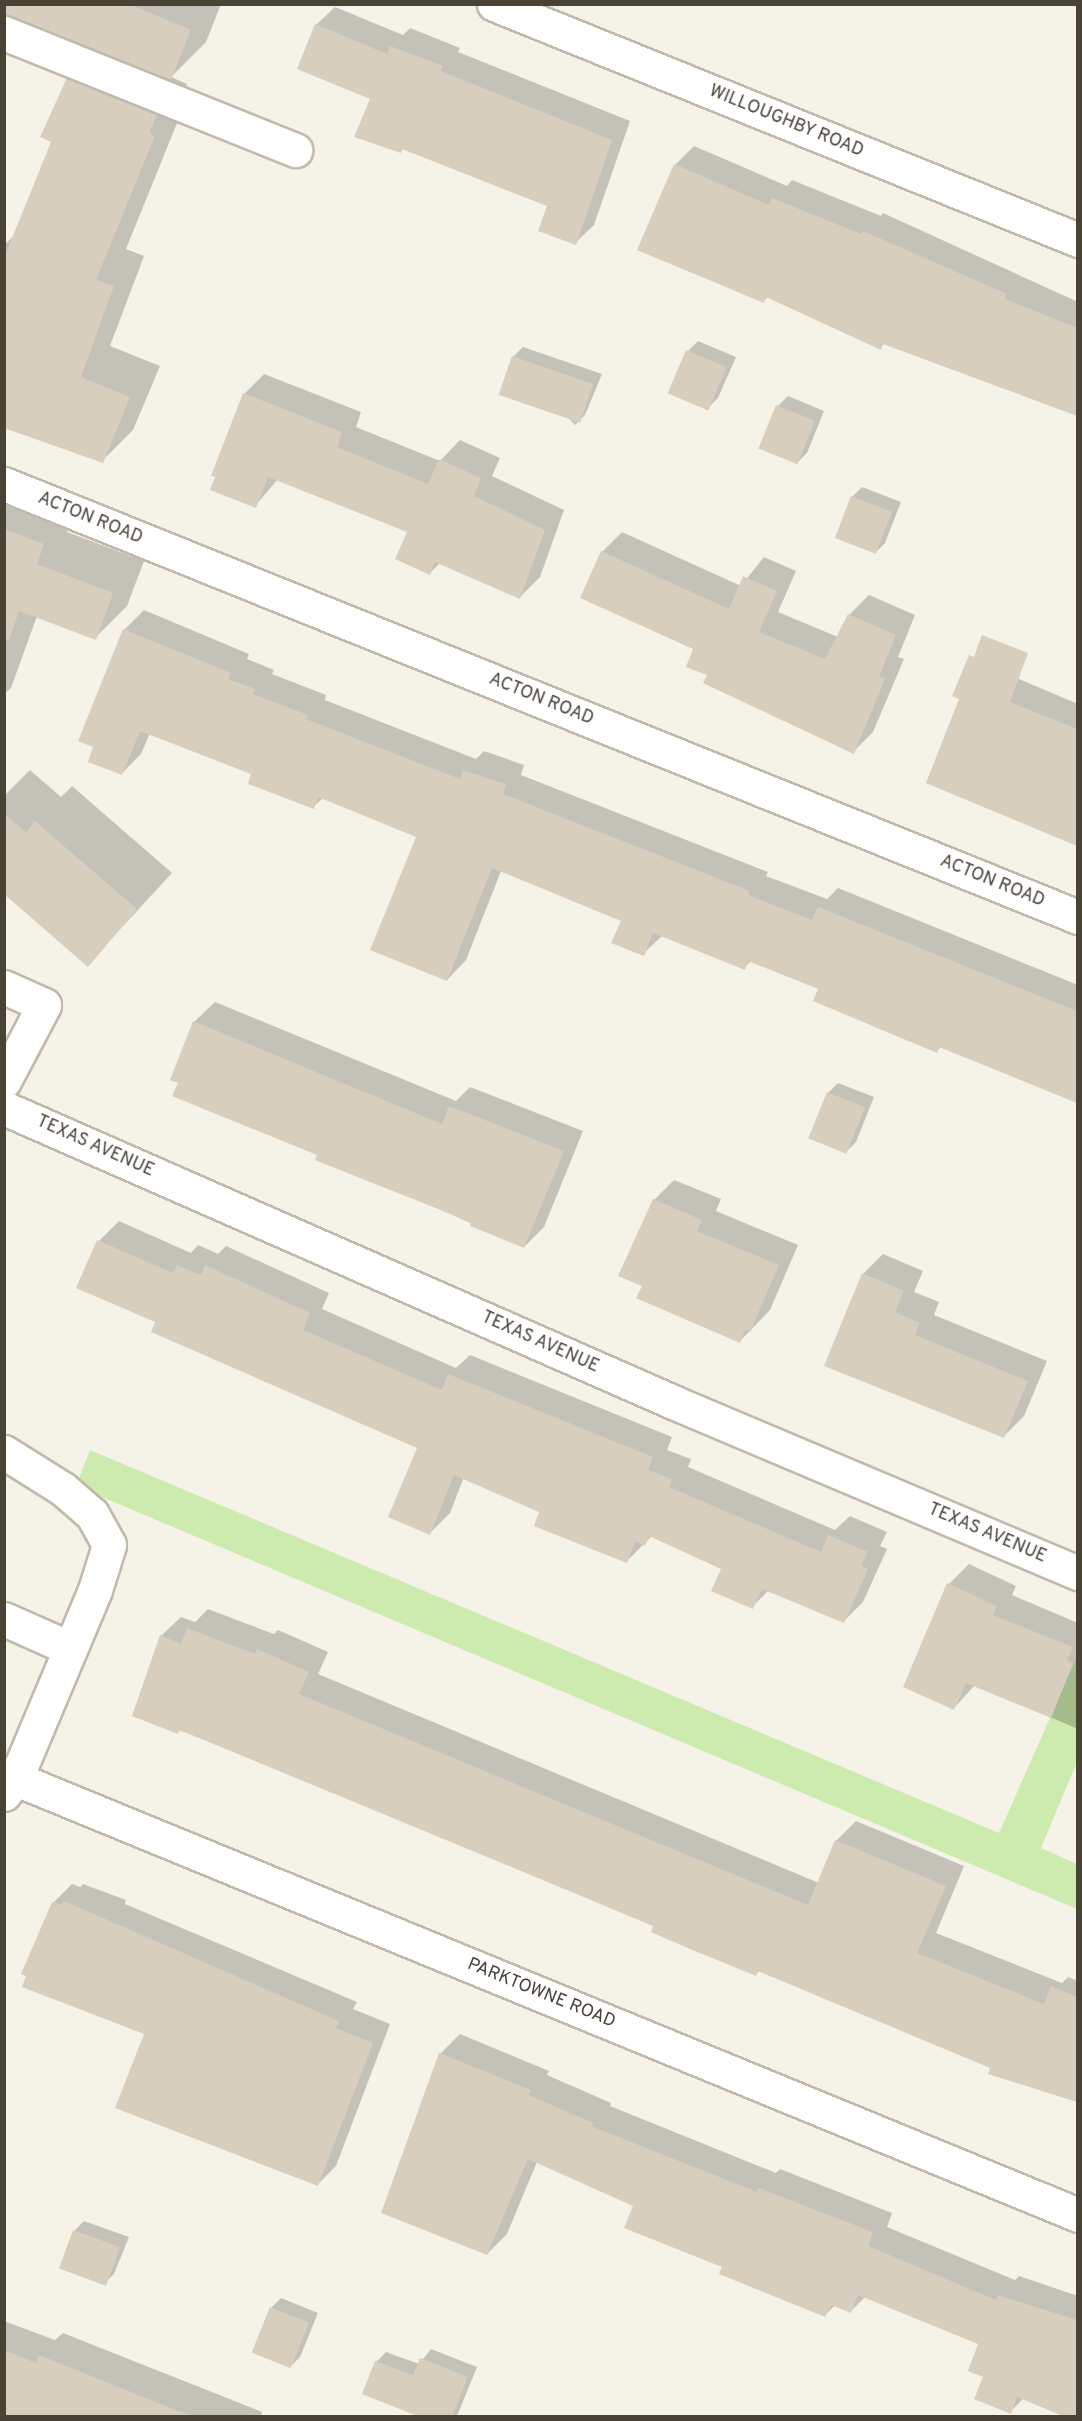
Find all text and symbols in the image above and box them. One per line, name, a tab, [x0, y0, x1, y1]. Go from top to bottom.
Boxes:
street label: WILLOUGHBY ROAD	[705, 81, 867, 163]
street label: ACTON ROAD	[34, 488, 146, 550]
street label: ACTON ROAD	[485, 669, 597, 731]
street label: ACTON ROAD	[936, 851, 1048, 913]
street label: TEXAS AVENUE	[32, 1111, 158, 1183]
street label: TEXAS AVENUE	[477, 1307, 603, 1379]
street label: TEXAS AVENUE	[924, 1499, 1050, 1569]
street label: PARKTOWNE ROAD	[464, 1954, 618, 2034]

